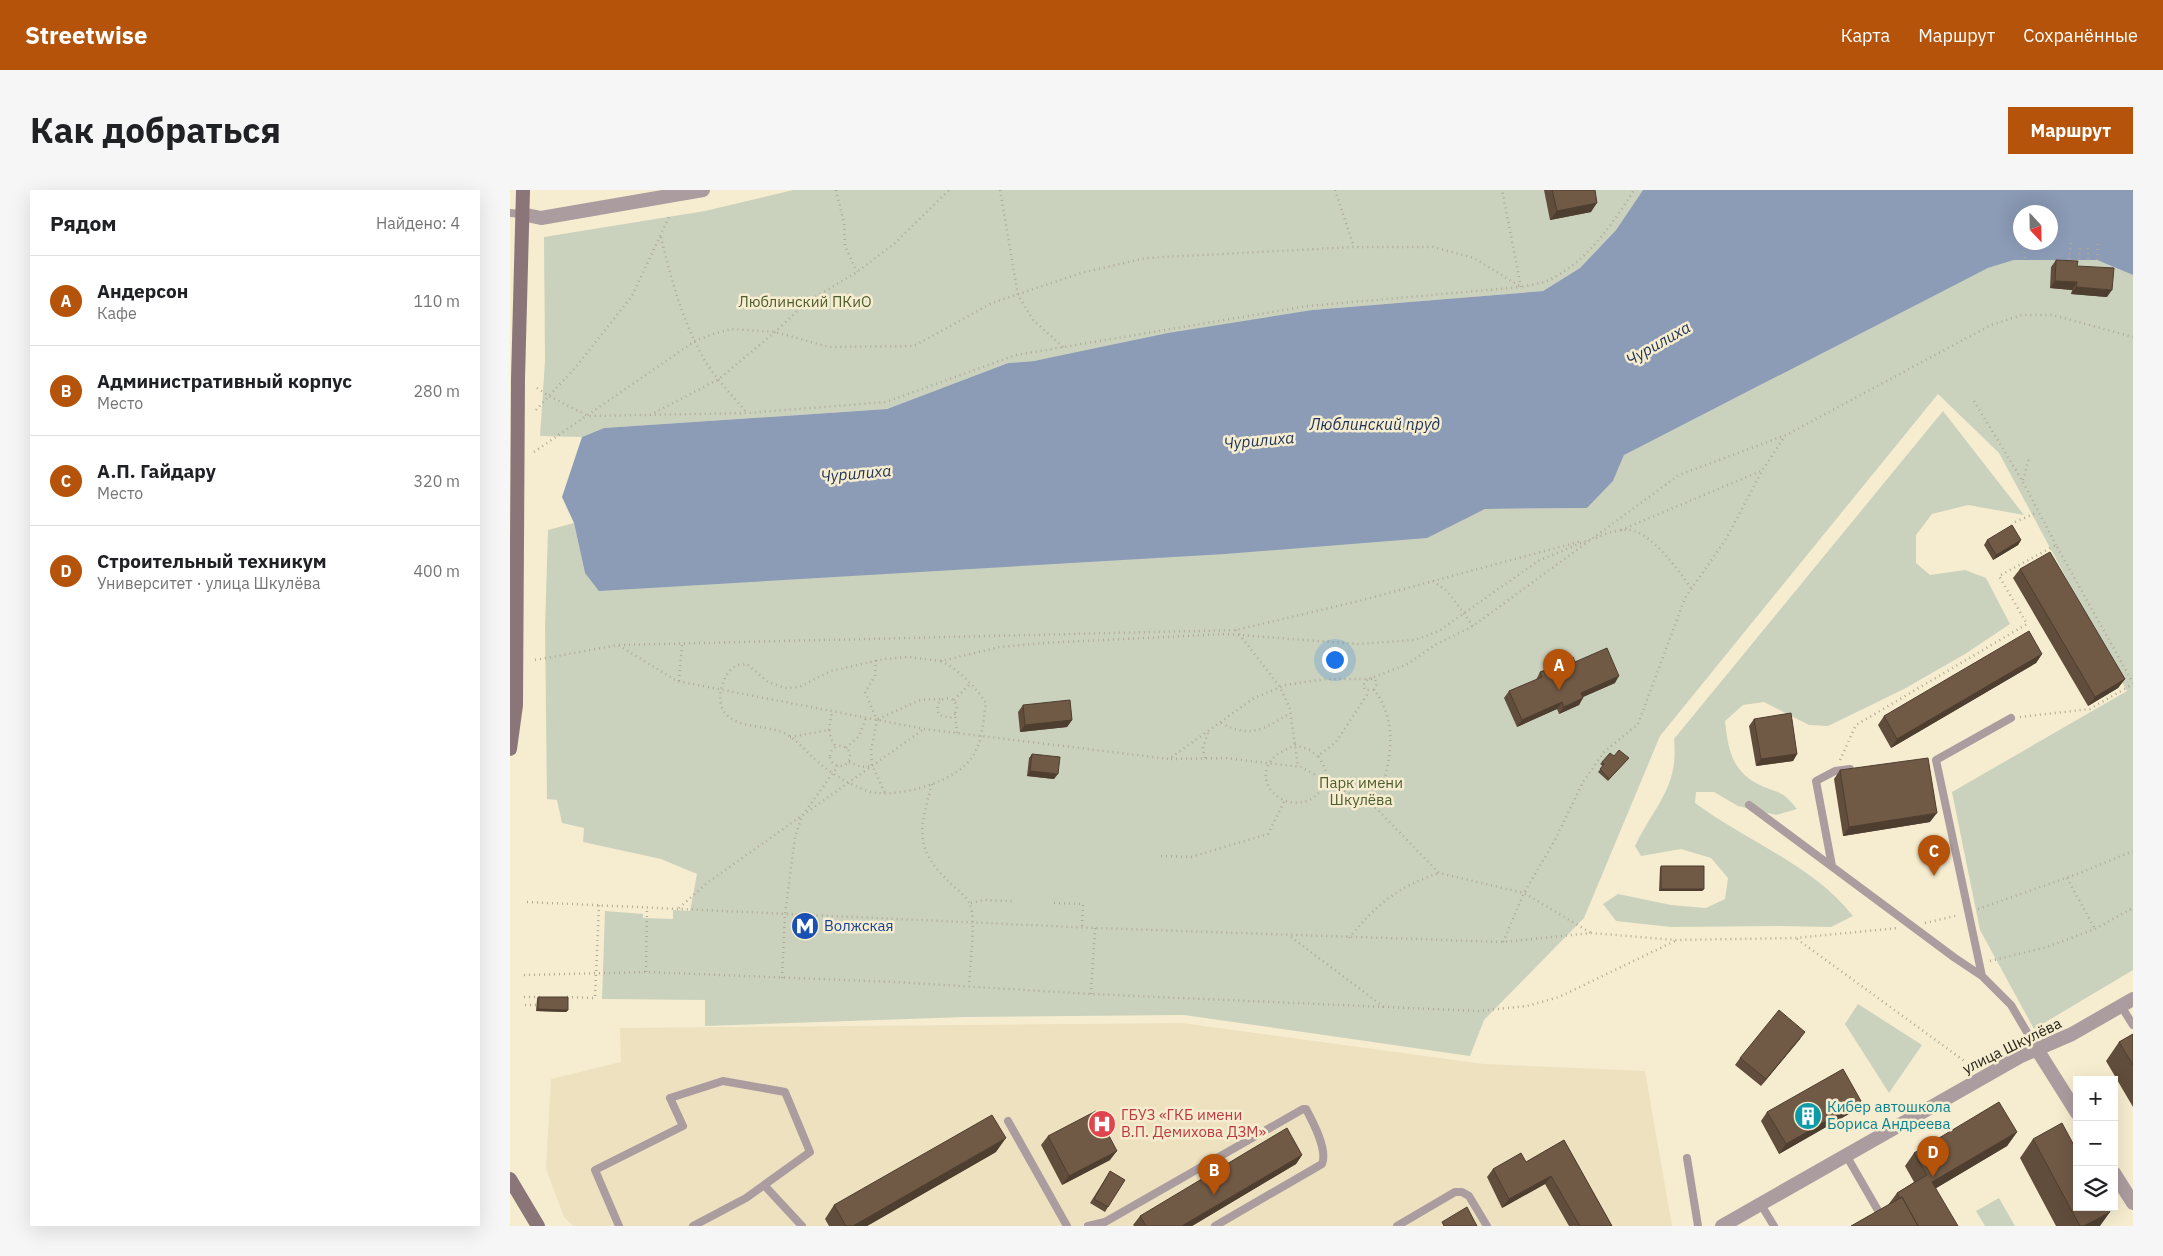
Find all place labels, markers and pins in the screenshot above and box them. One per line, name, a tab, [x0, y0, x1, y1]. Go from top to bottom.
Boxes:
pin: A	[1543, 649, 1575, 690]
pin: C	[1918, 835, 1950, 876]
metro station icon: Волжская	[790, 911, 820, 941]
place label: Волжская	[824, 916, 894, 935]
place label: Кибер автошкола Бориса Андреева	[1827, 1097, 1951, 1133]
building icon: Кибер автошкола Бориса Андреева	[1793, 1101, 1823, 1131]
place label: ГБУЗ «ГКБ имени В.П. Демихова ДЗМ»	[1121, 1105, 1266, 1141]
hospital icon: ГБУЗ «ГКБ имени В.П. Демихова ДЗМ»	[1087, 1109, 1117, 1139]
pin: D	[1917, 1136, 1949, 1177]
pin: B	[1198, 1154, 1230, 1195]

